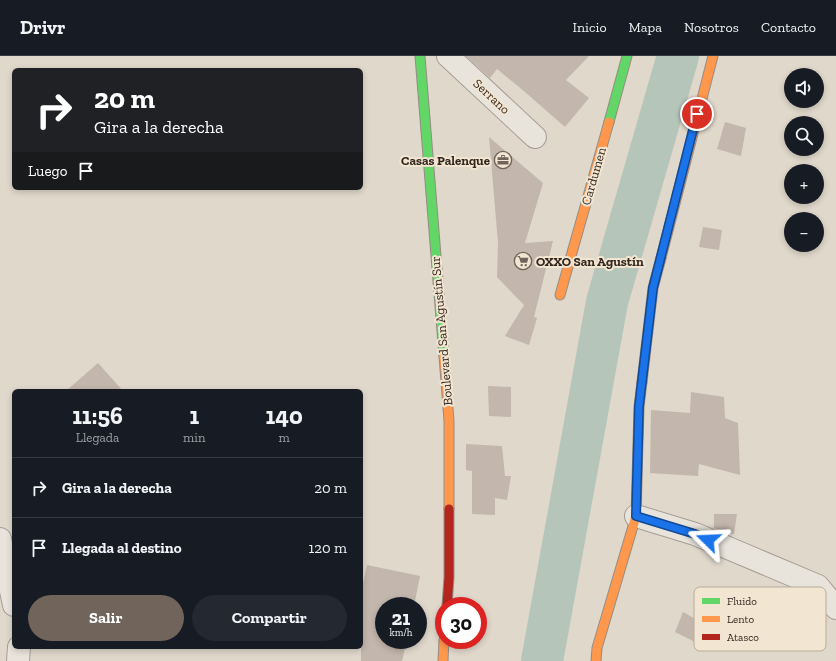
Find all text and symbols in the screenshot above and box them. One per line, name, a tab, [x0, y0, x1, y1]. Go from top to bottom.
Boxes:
text: Drivr	[20, 16, 65, 39]
text: Inicio	[573, 19, 607, 36]
text: Mapa	[629, 19, 662, 36]
text: Nosotros	[684, 19, 739, 36]
text: Contacto	[761, 19, 816, 36]
map controls	[784, 68, 824, 252]
button: sound	[784, 68, 824, 108]
street label: Serrano	[470, 76, 513, 117]
text: 20 m	[94, 82, 155, 115]
icon: right	[28, 84, 80, 136]
pin	[680, 97, 714, 131]
icon: arrive	[686, 103, 708, 125]
text: Gira a la derecha	[94, 116, 224, 138]
button: search	[784, 116, 824, 156]
street label: Cardumen	[578, 145, 609, 207]
office icon: Casas Palenque	[493, 150, 513, 170]
place label: Casas Palenque	[401, 153, 491, 168]
icon: arrive	[75, 160, 97, 182]
text: Luego	[28, 162, 67, 180]
button: +	[784, 164, 824, 204]
button: −	[784, 212, 824, 252]
supermarket icon: OXXO San Agustín	[513, 251, 533, 271]
place label: OXXO San Agustín	[536, 254, 644, 269]
street label: Boulevard San Agustín Sur	[428, 256, 455, 406]
text: 11:56	[72, 401, 123, 430]
text: 1	[189, 401, 199, 430]
text: 140	[266, 401, 303, 430]
text: Llegada	[76, 430, 119, 445]
text: min	[183, 430, 205, 445]
text: m	[279, 430, 290, 445]
icon: right	[28, 477, 50, 499]
text: Gira a la derecha	[62, 479, 172, 497]
text: 20 m	[314, 479, 347, 497]
position arrow	[687, 519, 729, 561]
icon: arrive	[28, 537, 50, 559]
text: Llegada al destino	[62, 539, 182, 557]
text: 120 m	[309, 539, 347, 557]
legend	[694, 587, 826, 651]
button: Salir	[28, 595, 184, 641]
button: Compartir	[192, 595, 347, 641]
text: Fluido	[727, 595, 757, 608]
speed limit sign: 30	[435, 597, 487, 649]
text: 21	[392, 606, 410, 630]
text: Lento	[727, 613, 755, 626]
text: km/h	[390, 627, 412, 639]
text: Atasco	[727, 631, 759, 644]

